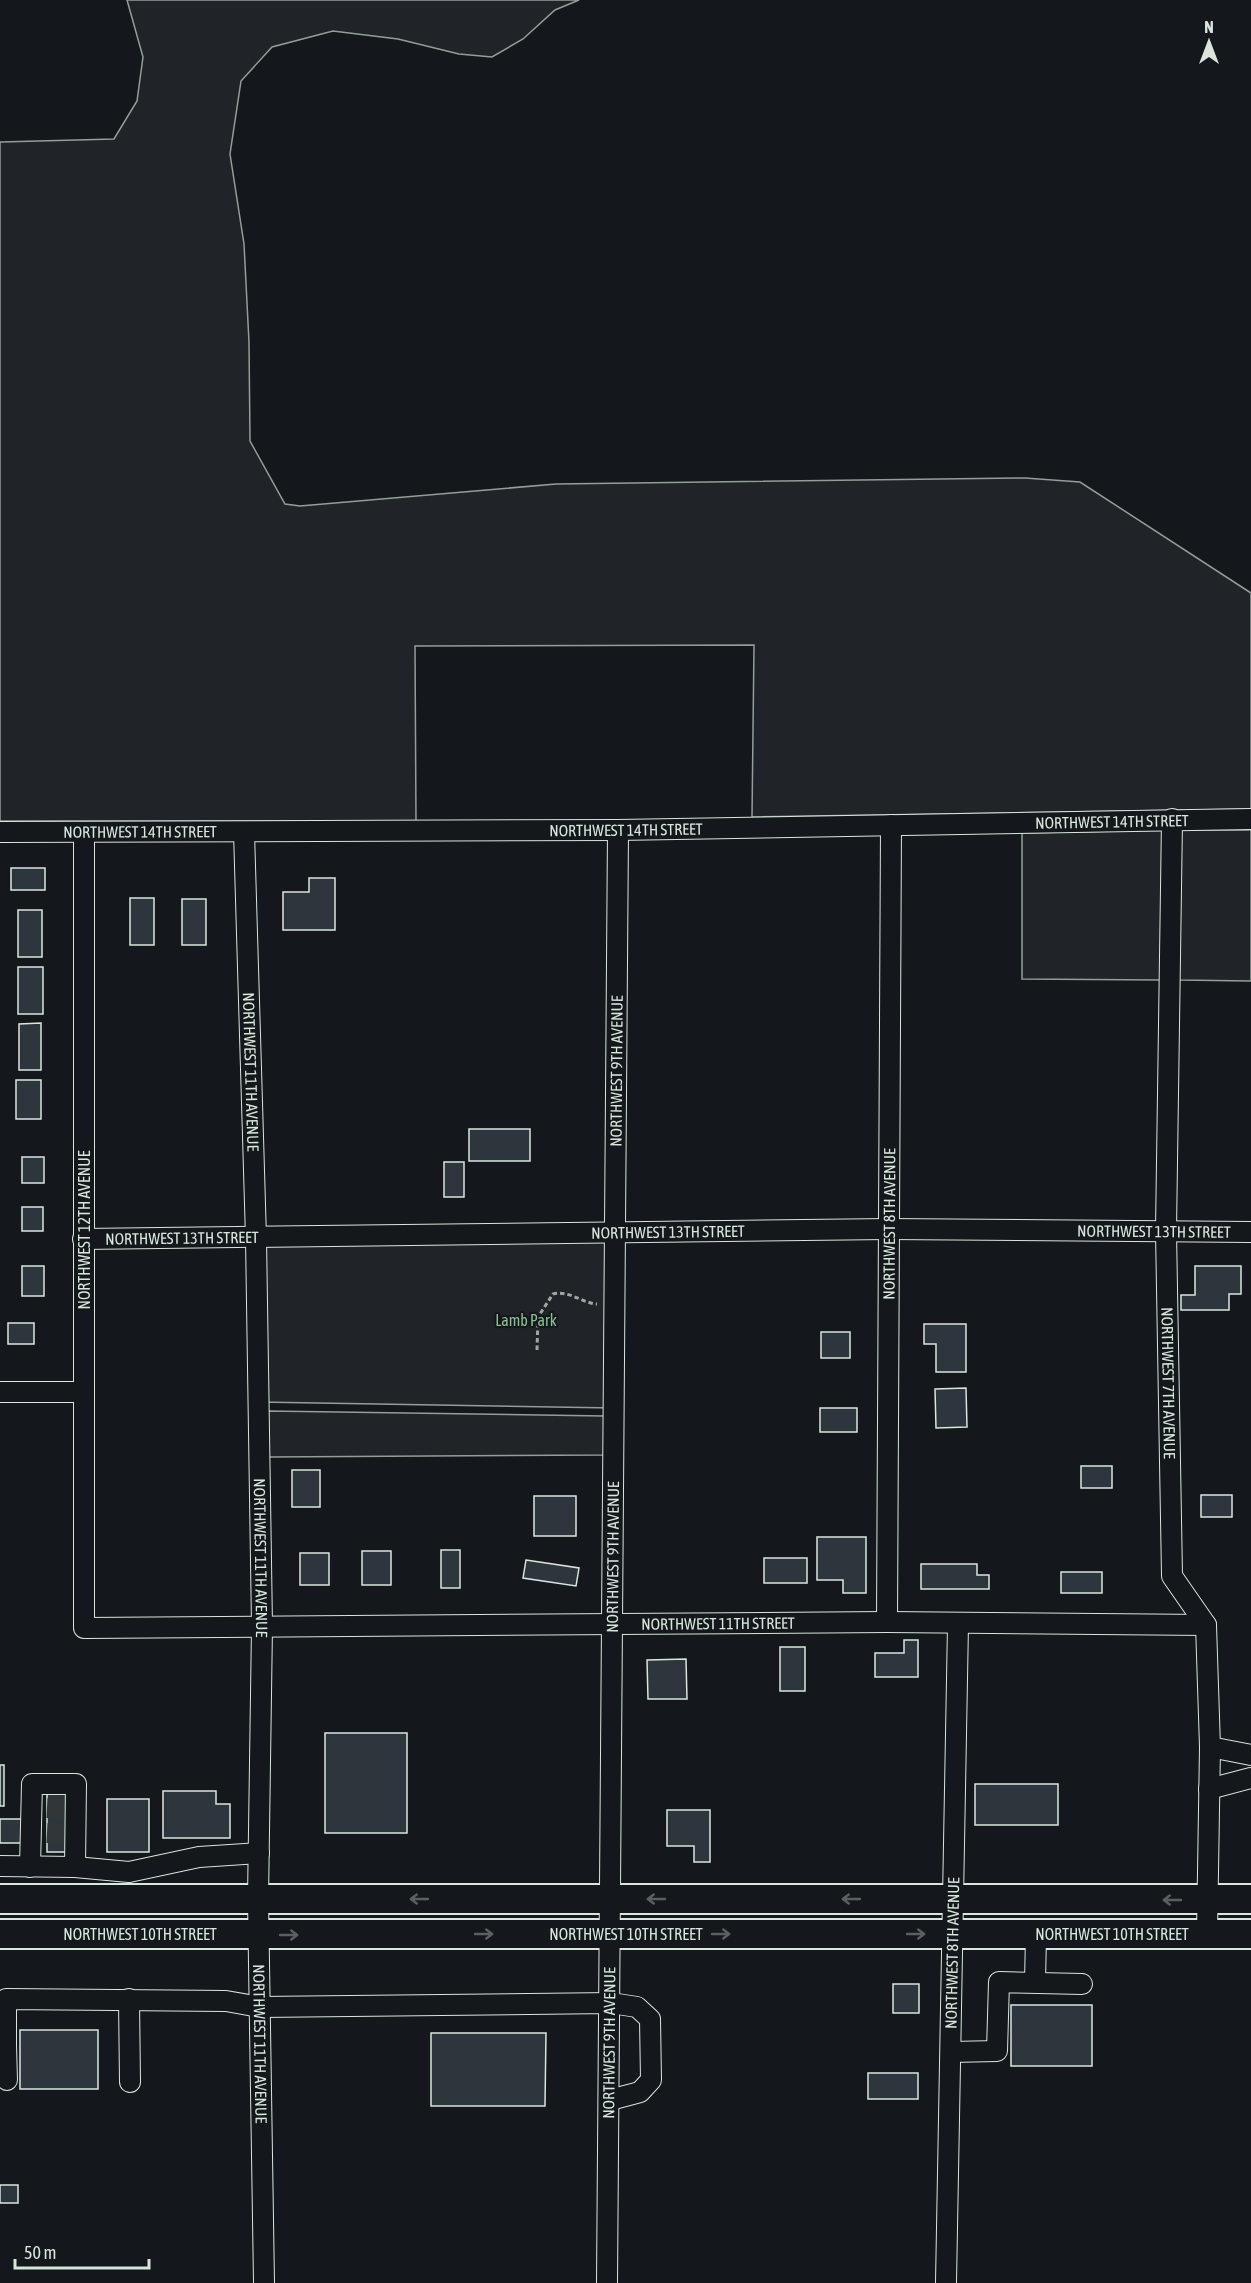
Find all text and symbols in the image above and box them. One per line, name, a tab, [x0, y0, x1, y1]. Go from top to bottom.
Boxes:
north arrow	[1179, 12, 1239, 72]
text: N	[1204, 18, 1214, 36]
street label: NORTHWEST 14TH STREET	[1035, 811, 1189, 832]
street label: NORTHWEST 14TH STREET	[549, 820, 703, 839]
street label: NORTHWEST 14TH STREET	[63, 822, 217, 841]
street label: NORTHWEST 11TH AVENUE	[240, 992, 262, 1152]
street label: NORTHWEST 9TH AVENUE	[607, 995, 626, 1147]
street label: NORTHWEST 8TH AVENUE	[880, 1148, 898, 1300]
street label: NORTHWEST 12TH AVENUE	[75, 1150, 93, 1309]
street label: NORTHWEST 13TH STREET	[591, 1222, 745, 1242]
street label: NORTHWEST 13TH STREET	[1077, 1222, 1231, 1241]
street label: NORTHWEST 13TH STREET	[105, 1228, 259, 1248]
street label: NORTHWEST 7TH AVENUE	[1158, 1307, 1179, 1459]
park label: Lamb Park	[495, 1311, 557, 1329]
street label: NORTHWEST 11TH AVENUE	[251, 1478, 271, 1638]
street label: NORTHWEST 9TH AVENUE	[603, 1481, 622, 1633]
street label: NORTHWEST 11TH STREET	[641, 1614, 795, 1633]
street label: NORTHWEST 8TH AVENUE	[942, 1877, 962, 2029]
one-way arrow	[409, 1893, 429, 1905]
one-way arrow	[646, 1893, 666, 1905]
one-way arrow	[841, 1893, 861, 1905]
one-way arrow	[1162, 1894, 1182, 1906]
street label: NORTHWEST 10TH STREET	[63, 1925, 217, 1943]
street label: NORTHWEST 10TH STREET	[549, 1925, 703, 1943]
street label: NORTHWEST 10TH STREET	[1035, 1925, 1189, 1943]
one-way arrow	[474, 1928, 494, 1940]
one-way arrow	[711, 1928, 731, 1940]
one-way arrow	[906, 1928, 926, 1940]
one-way arrow	[279, 1929, 299, 1941]
street label: NORTHWEST 11TH AVENUE	[250, 1964, 271, 2124]
street label: NORTHWEST 9TH AVENUE	[599, 1967, 618, 2119]
scale bar	[15, 2232, 148, 2270]
text: 50 m	[24, 2242, 56, 2263]

